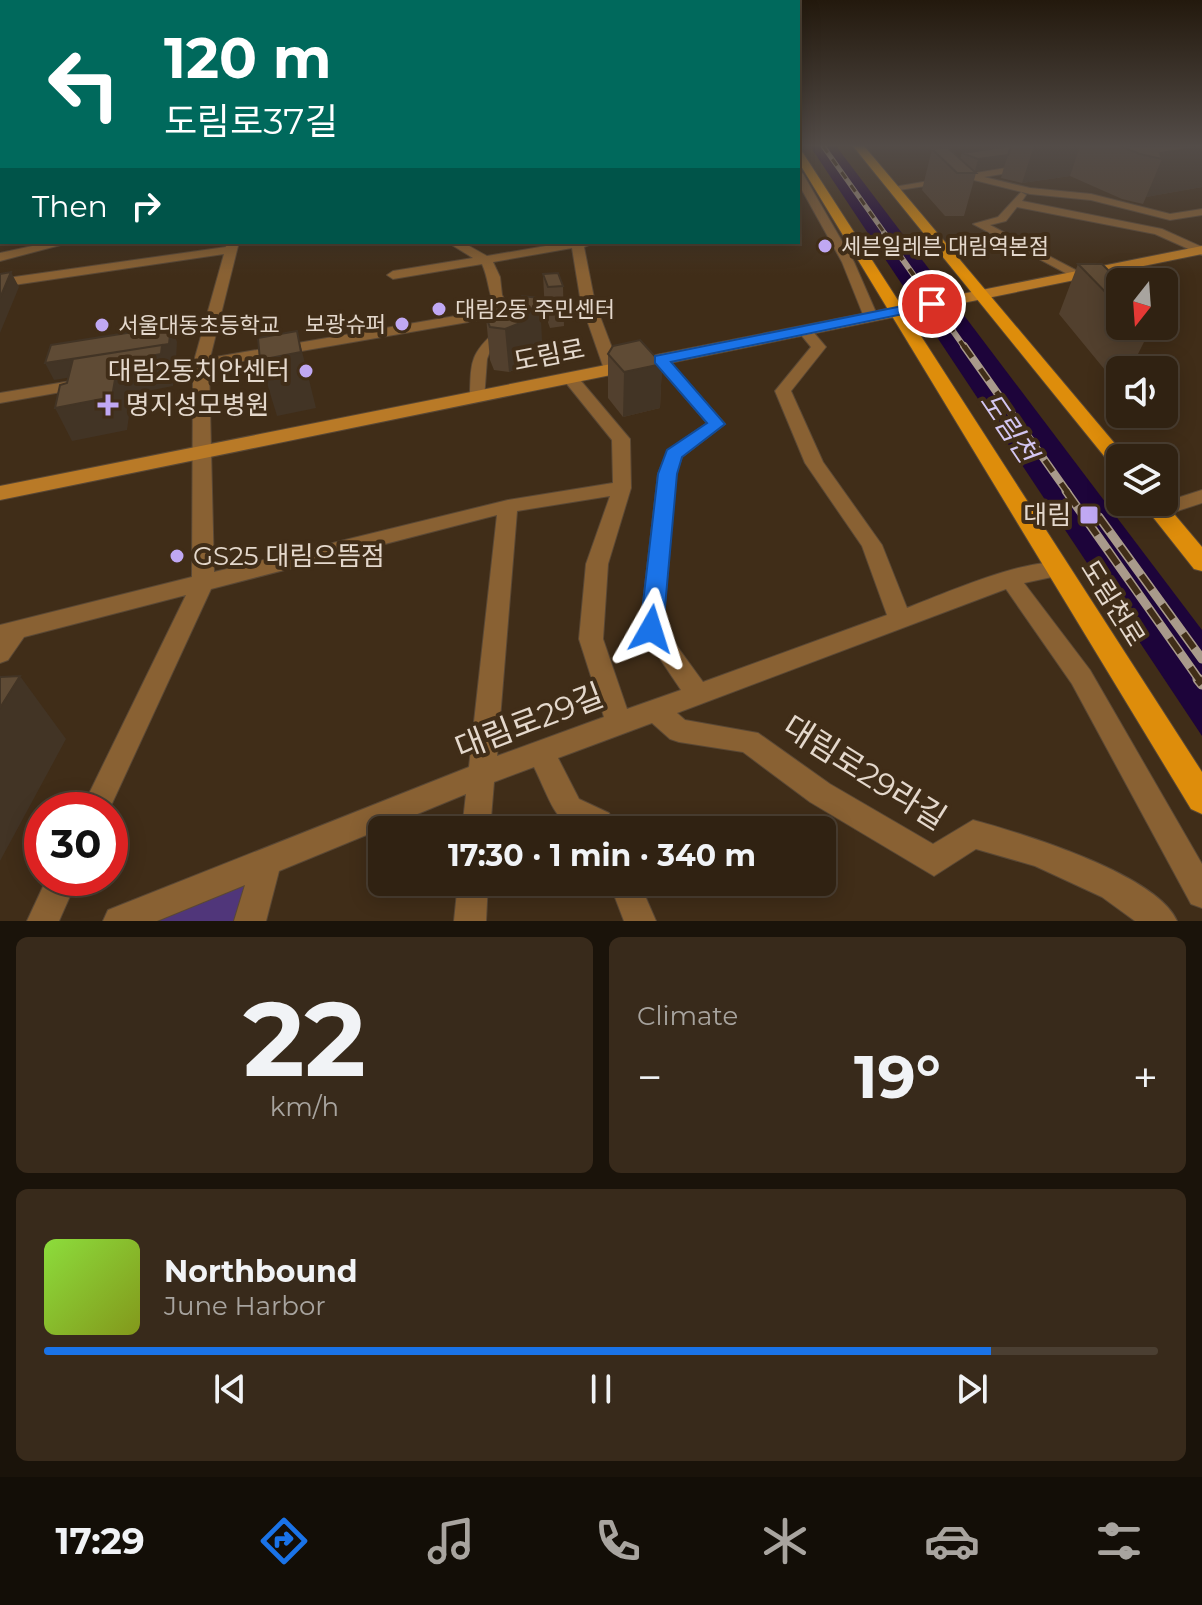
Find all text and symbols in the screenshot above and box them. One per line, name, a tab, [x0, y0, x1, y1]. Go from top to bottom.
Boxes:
text: 120 m	[164, 24, 332, 92]
icon: left	[32, 32, 136, 136]
text: 도림로37길	[164, 99, 338, 143]
icon: right	[124, 184, 168, 228]
text: Then	[32, 188, 108, 225]
place label: 세븐일레븐 대림역본점	[841, 233, 1049, 260]
marker: 세븐일레븐 대림역본점	[816, 237, 834, 255]
north arrow	[1106, 268, 1178, 340]
map controls	[1106, 268, 1178, 516]
pin	[898, 270, 966, 338]
icon: arrive	[910, 282, 954, 326]
place label: 대림2동 주민센터	[455, 296, 615, 323]
marker: 대림2동 주민센터	[430, 300, 448, 318]
place label: 보광슈퍼	[305, 311, 386, 338]
place label: 서울대동초등학교	[118, 312, 280, 339]
marker: 보광슈퍼	[393, 315, 411, 333]
marker: 서울대동초등학교	[93, 316, 111, 334]
street label: 도림로	[511, 332, 587, 378]
place label: 대림2동치안센터	[108, 355, 290, 387]
button: sound	[1106, 356, 1178, 428]
marker: 대림2동치안센터	[297, 362, 315, 380]
water label: 도림천	[973, 385, 1047, 471]
place label: 명지성모병원	[126, 389, 270, 421]
marker: 명지성모병원	[97, 394, 119, 416]
button: layers	[1106, 444, 1178, 516]
place label: 대림	[1023, 499, 1071, 531]
marker: 대림	[1078, 504, 1100, 526]
place label: GS25 대림으뜸점	[193, 540, 385, 572]
marker: GS25 대림으뜸점	[168, 547, 186, 565]
street label: 도림천로	[1074, 554, 1152, 652]
position arrow	[609, 587, 693, 671]
street label: 대림로29길	[449, 675, 609, 767]
street label: 대림로29라길	[776, 706, 954, 838]
speed limit sign: 30	[24, 792, 128, 896]
text: 17:30 · 1 min · 340 m	[448, 837, 756, 874]
text: 22	[243, 975, 366, 1102]
text: Climate	[637, 1000, 738, 1032]
text: 19°	[854, 1040, 941, 1113]
text: −	[637, 1050, 662, 1104]
text: +	[1133, 1050, 1158, 1104]
text: km/h	[270, 1091, 339, 1123]
text: Northbound	[164, 1253, 358, 1290]
text: June Harbor	[164, 1290, 326, 1322]
icon: previous	[208, 1367, 252, 1411]
icon: pause	[579, 1367, 623, 1411]
icon: next	[950, 1367, 994, 1411]
icon: directions	[256, 1513, 312, 1569]
icon: music	[423, 1513, 479, 1569]
icon: phone	[590, 1513, 646, 1569]
icon: climate	[757, 1513, 813, 1569]
icon: car	[924, 1513, 980, 1569]
icon: filters	[1091, 1513, 1147, 1569]
text: 17:29	[55, 1519, 145, 1563]

